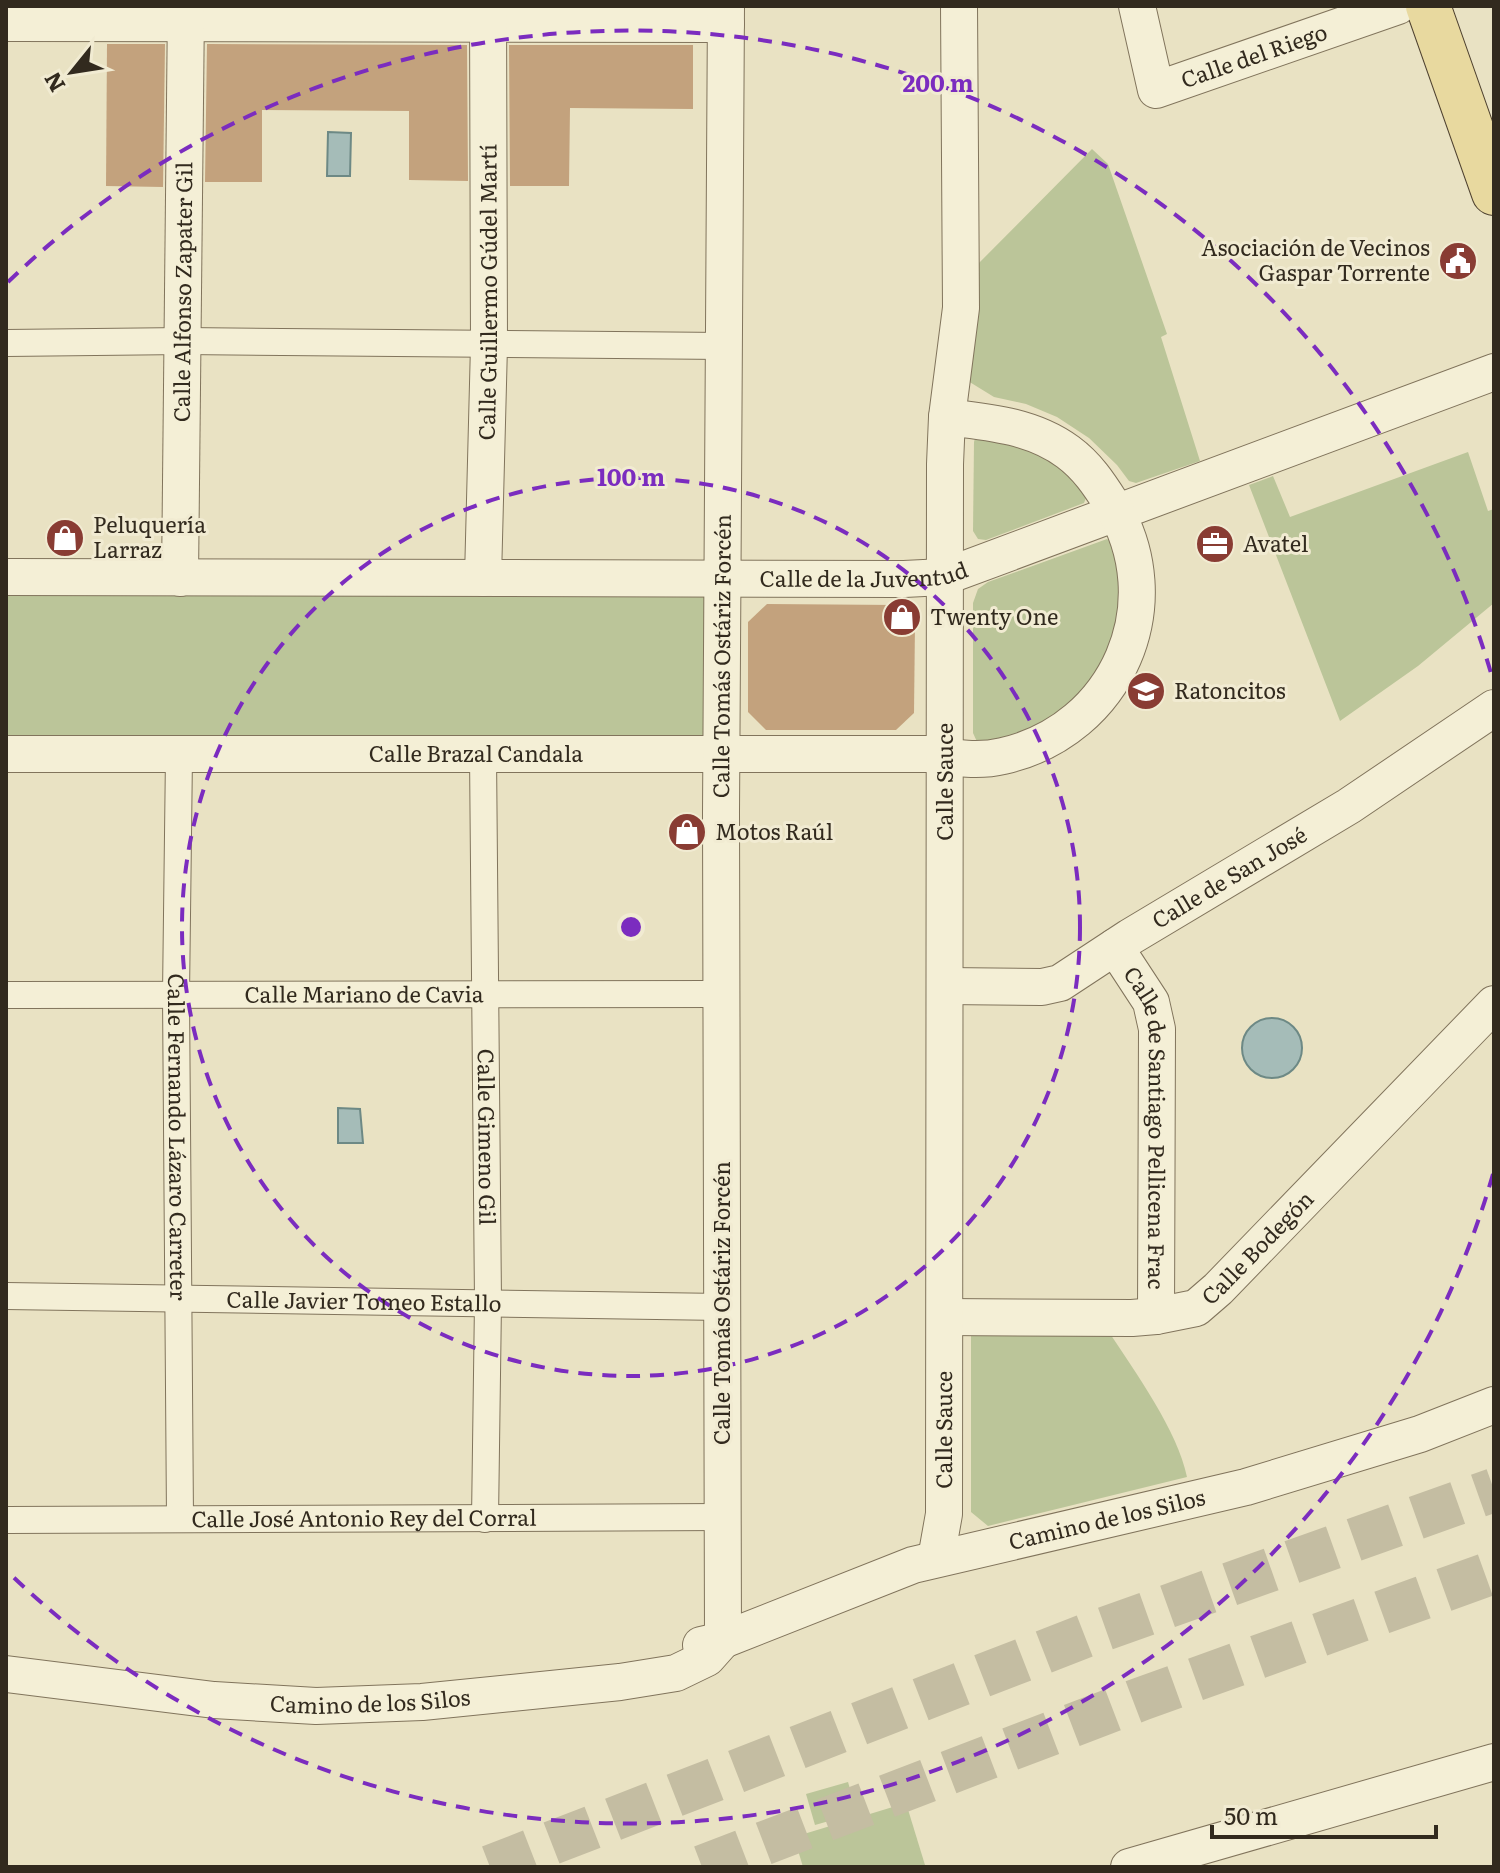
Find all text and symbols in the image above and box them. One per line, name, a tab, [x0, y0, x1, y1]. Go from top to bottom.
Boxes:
street label: Calle del Riego	[1176, 14, 1331, 95]
north arrow	[32, 32, 112, 112]
text: 200 m	[902, 64, 974, 99]
text: N	[34, 67, 72, 99]
street label: Calle Guillermo Gúdel Martí	[469, 144, 504, 441]
street label: Calle Alfonso Zapater Gil	[164, 162, 199, 422]
place label: Asociación de Vecinos Gaspar Torrente	[1201, 230, 1430, 288]
public building icon: Asociación de Vecinos Gaspar Torrente	[1437, 240, 1479, 282]
text: 100 m	[597, 458, 665, 493]
place label: Peluquería Larraz	[93, 507, 206, 565]
street label: Calle Tomás Ostáriz Forcén	[703, 514, 738, 798]
shop icon: Peluquería Larraz	[44, 517, 86, 559]
office icon: Avatel	[1194, 523, 1236, 565]
place label: Avatel	[1243, 526, 1308, 559]
street label: Calle de la Juventud	[760, 552, 972, 594]
shop icon: Twenty One	[881, 596, 923, 638]
place label: Twenty One	[930, 599, 1058, 632]
school or university icon: Ratoncitos	[1125, 670, 1167, 712]
place label: Ratoncitos	[1174, 673, 1286, 706]
street label: Calle Sauce	[927, 723, 960, 841]
street label: Calle Brazal Candala	[369, 736, 583, 769]
shop icon: Motos Raúl	[666, 811, 708, 853]
place label: Motos Raúl	[715, 814, 833, 847]
street label: Calle de San José	[1145, 817, 1312, 935]
centre of rings	[617, 913, 645, 941]
street label: Calle de Santiago Pellicena Frac	[1117, 959, 1175, 1290]
street label: Calle Fernando Lázaro Carreter	[161, 973, 196, 1301]
street label: Calle Mariano de Cavia	[244, 976, 484, 1010]
street label: Calle Gimeno Gil	[471, 1048, 505, 1225]
street label: Calle Tomás Ostáriz Forcén	[704, 1161, 737, 1445]
street label: Calle Bodegón	[1193, 1182, 1320, 1312]
street label: Calle Javier Tomeo Estallo	[226, 1281, 502, 1319]
street label: Calle Sauce	[926, 1371, 959, 1489]
street label: Camino de los Silos	[1005, 1479, 1208, 1557]
street label: Calle José Antonio Rey del Corral	[191, 1500, 537, 1534]
street label: Camino de los Silos	[269, 1679, 472, 1721]
scale bar	[1212, 1789, 1436, 1839]
text: 50 m	[1224, 1797, 1278, 1832]

